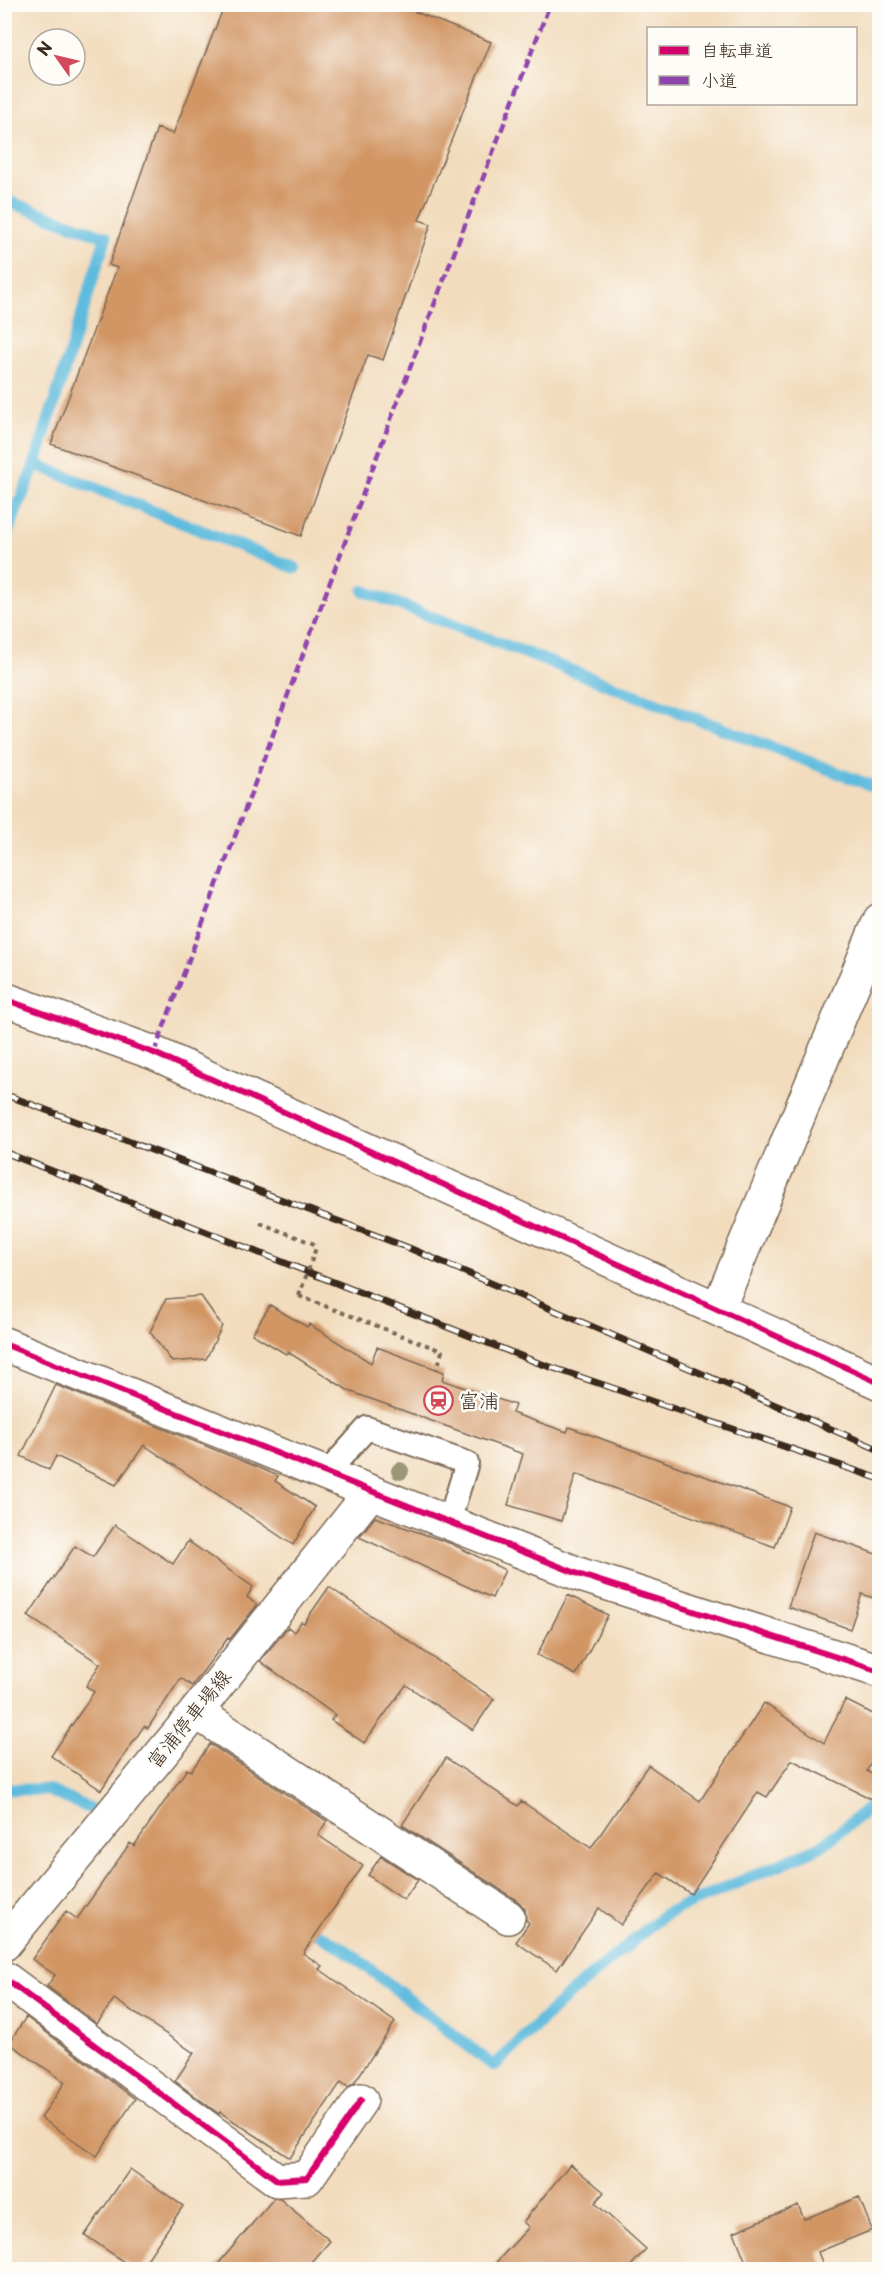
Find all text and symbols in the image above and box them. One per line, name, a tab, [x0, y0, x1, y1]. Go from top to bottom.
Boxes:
north arrow	[27, 27, 87, 87]
legend	[647, 27, 857, 105]
text: N	[30, 36, 57, 60]
text: 自転車道	[701, 36, 773, 63]
text: 小道	[701, 66, 737, 93]
station icon: 富浦	[422, 1385, 454, 1417]
place label: 富浦	[459, 1385, 499, 1415]
street label: 富浦停車場線	[139, 1662, 238, 1774]

